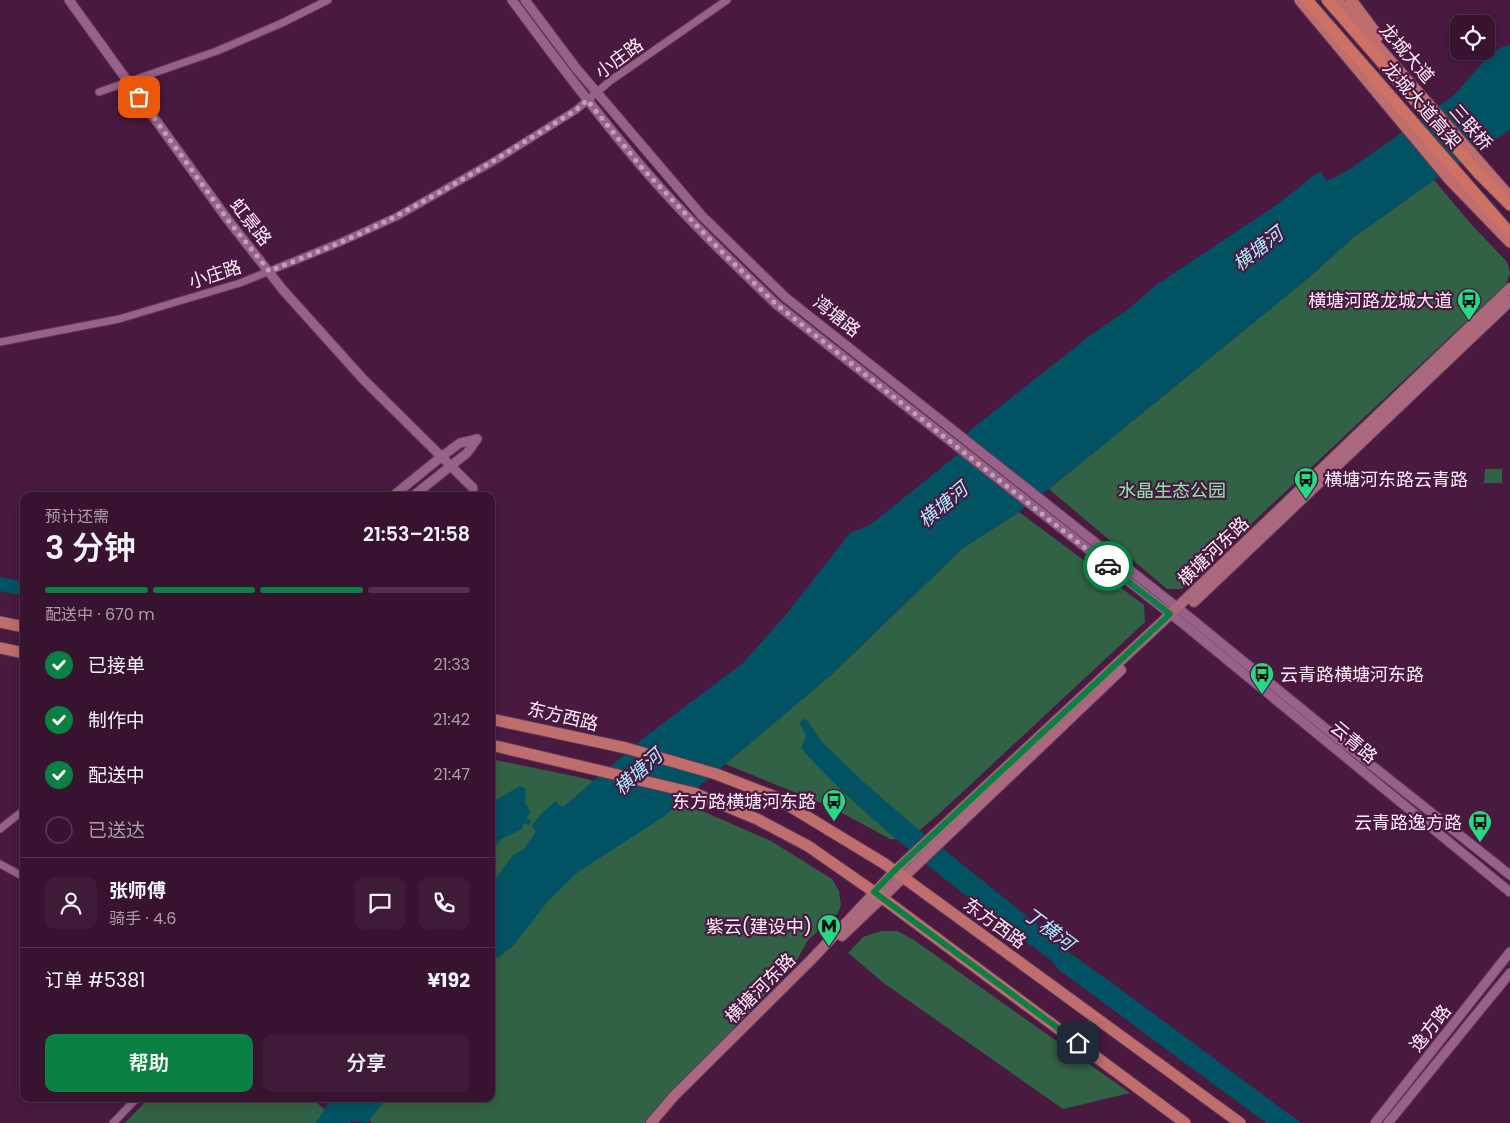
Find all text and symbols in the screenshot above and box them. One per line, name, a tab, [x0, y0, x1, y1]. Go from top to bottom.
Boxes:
map controls	[1450, 15, 1495, 60]
button: locate	[1450, 15, 1495, 60]
street label: 龙城大道	[1374, 18, 1440, 88]
street label: 小庄路	[590, 32, 648, 84]
street label: 龙城大道高架	[1377, 56, 1467, 154]
pin	[118, 76, 160, 118]
icon: bag	[125, 83, 153, 111]
street label: 三联桥	[1444, 98, 1498, 156]
street label: 虹景路	[225, 193, 277, 251]
water label: 横塘河	[1227, 218, 1292, 277]
street label: 小庄路	[185, 254, 245, 294]
bus stop icon: 横塘河路龙城大道	[1456, 287, 1482, 321]
place label: 横塘河路龙城大道	[1308, 288, 1452, 313]
street label: 湾塘路	[808, 290, 866, 342]
bus stop icon: 横塘河东路云青路	[1293, 466, 1319, 500]
place label: 横塘河东路云青路	[1324, 467, 1468, 492]
water label: 横塘河	[912, 474, 977, 534]
park label: 水晶生态公园	[1118, 478, 1226, 503]
text: 预计还需	[45, 505, 109, 528]
street label: 横塘河东路	[1172, 511, 1254, 591]
text: 21:53–21:58	[363, 521, 470, 548]
text: 3 分钟	[45, 525, 136, 570]
courier	[1083, 541, 1133, 591]
icon: car	[1094, 552, 1122, 580]
text: 配送中 · 670 m	[45, 603, 155, 626]
icon: check	[45, 651, 73, 679]
text: 已接单	[88, 652, 145, 679]
text: 21:33	[433, 653, 470, 676]
bus stop icon: 云青路横塘河东路	[1249, 661, 1275, 695]
place label: 云青路横塘河东路	[1280, 662, 1424, 687]
street label: 东方西路	[525, 696, 601, 736]
icon: check	[45, 706, 73, 734]
text: 制作中	[88, 707, 145, 734]
text: 21:42	[433, 708, 470, 731]
street label: 云青路	[1325, 715, 1383, 769]
water label: 横塘河	[608, 740, 671, 801]
icon: check	[45, 761, 73, 789]
text: 配送中	[88, 762, 145, 789]
text: 21:47	[433, 763, 470, 786]
bus stop icon: 东方路横塘河东路	[821, 788, 847, 822]
place label: 东方路横塘河东路	[672, 789, 816, 814]
bus stop icon: 云青路逸方路	[1467, 809, 1493, 843]
place label: 云青路逸方路	[1354, 810, 1462, 835]
text: 已送达	[88, 817, 145, 844]
button: person	[45, 877, 97, 929]
text: 张师傅	[109, 877, 166, 904]
button: chat	[354, 877, 406, 929]
button: phone	[418, 877, 470, 929]
street label: 东方西路	[959, 892, 1031, 954]
water label: 丁横河	[1018, 901, 1083, 959]
text: 骑手 · 4.6	[109, 907, 177, 930]
metro station icon: 紫云(建设中)	[816, 913, 842, 947]
place label: 紫云(建设中)	[706, 914, 812, 939]
street label: 横塘河东路	[719, 947, 801, 1029]
text: 订单 #5381	[45, 967, 145, 994]
text: ¥192	[428, 967, 470, 994]
street label: 逸方路	[1404, 999, 1456, 1057]
pin	[1057, 1022, 1099, 1064]
icon: home	[1064, 1029, 1092, 1057]
button: 帮助	[45, 1034, 253, 1092]
button: 分享	[263, 1034, 470, 1092]

